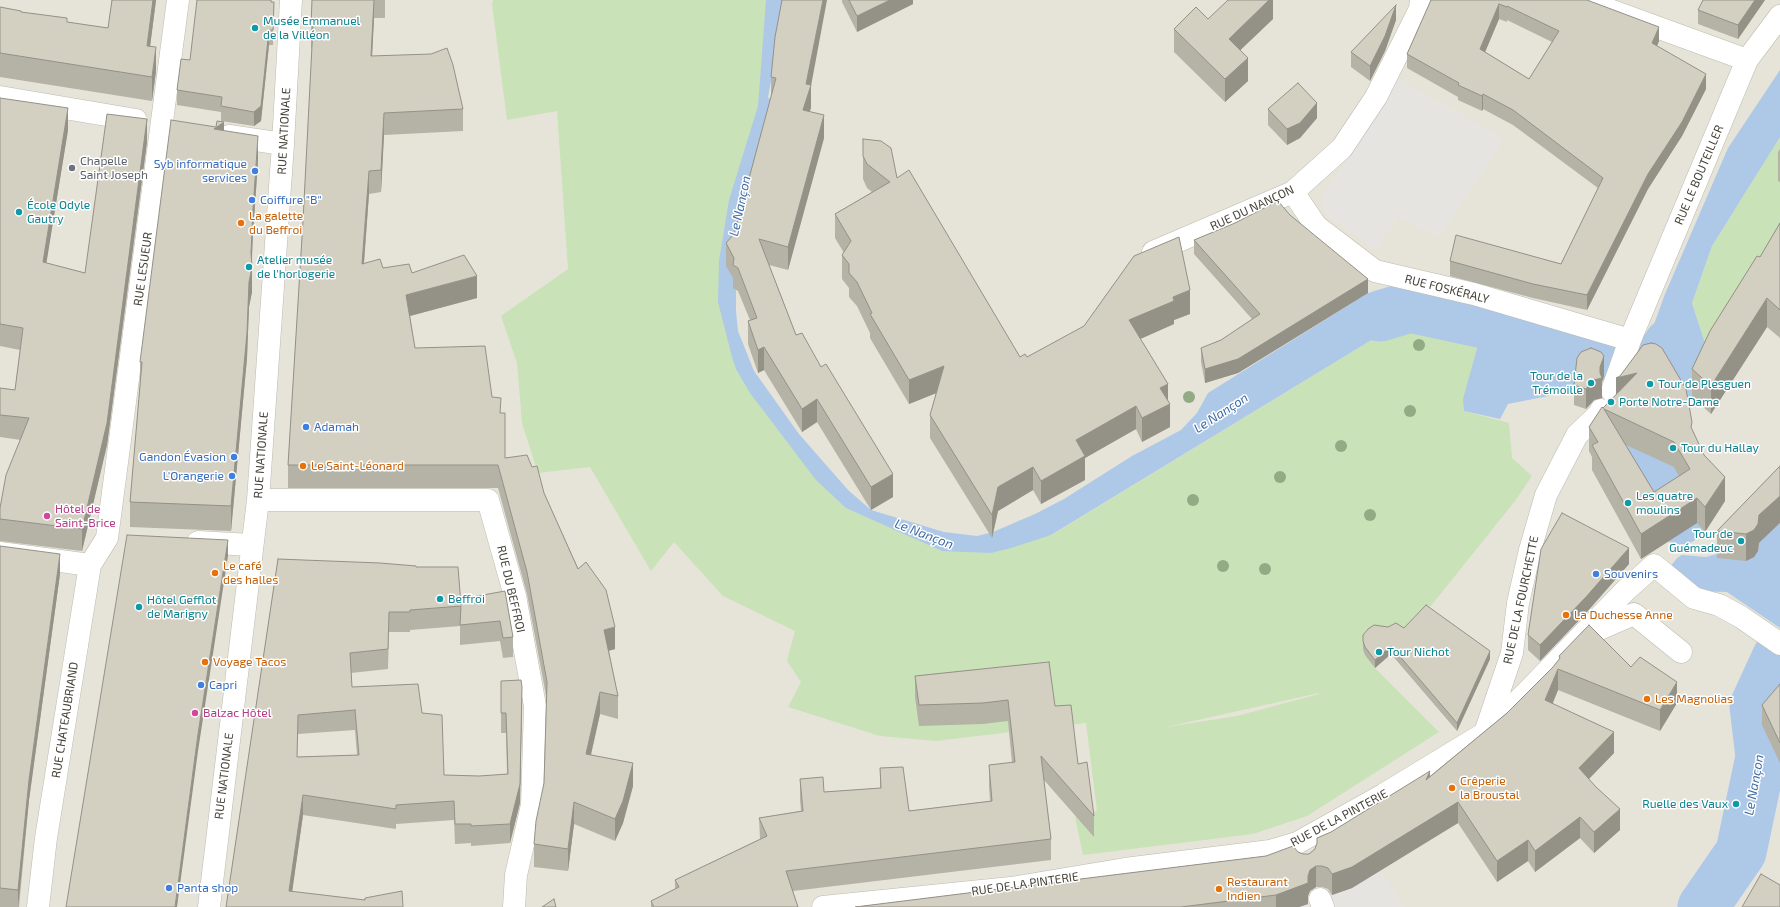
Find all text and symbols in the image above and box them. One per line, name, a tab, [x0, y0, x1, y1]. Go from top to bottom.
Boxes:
place label: Musée Emmanuel de la Villéon	[263, 14, 360, 42]
marker: Musée Emmanuel de la Villéon	[250, 23, 260, 33]
street label: RUE NATIONALE	[275, 87, 293, 175]
street label: RUE LE BOUTEILLER	[1671, 123, 1727, 227]
place label: Chapelle Saint Joseph	[80, 154, 148, 182]
place label: Syb informatique services	[154, 157, 247, 185]
marker: Chapelle Saint Joseph	[67, 163, 77, 173]
marker: Syb informatique services	[250, 166, 260, 176]
water label: Le Nançon	[726, 174, 754, 238]
street label: RUE DU NANÇON	[1208, 182, 1296, 234]
place label: Coiffure "B"	[260, 193, 322, 207]
marker: Coiffure "B"	[247, 195, 257, 205]
place label: École Odyle Gautry	[27, 198, 90, 226]
marker: École Odyle Gautry	[14, 207, 24, 217]
place label: La galette du Beffroi	[249, 209, 303, 237]
marker: La galette du Beffroi	[236, 218, 246, 228]
street label: RUE LESUEUR	[131, 231, 155, 307]
place label: Atelier musée de l'horlogerie	[257, 253, 335, 281]
marker: Atelier musée de l'horlogerie	[244, 262, 254, 272]
street label: RUE FOSKÉRALY	[1403, 272, 1491, 306]
place label: Tour de la Trémoille	[1530, 369, 1583, 397]
place label: Tour de Plesguen	[1658, 377, 1751, 391]
marker: Tour de la Trémoille	[1586, 378, 1596, 388]
marker: Tour de Plesguen	[1645, 379, 1655, 389]
water label: Le Nançon	[1191, 390, 1251, 436]
place label: Porte Notre-Dame	[1619, 395, 1719, 409]
marker: Porte Notre-Dame	[1606, 397, 1616, 407]
street label: RUE NATIONALE	[251, 411, 271, 499]
place label: Adamah	[314, 420, 359, 434]
marker: Adamah	[301, 422, 311, 432]
place label: Tour du Hallay	[1681, 441, 1759, 455]
marker: Tour du Hallay	[1668, 443, 1678, 453]
place label: Gandon Évasion	[139, 450, 226, 464]
marker: Gandon Évasion	[229, 452, 239, 462]
place label: Le Saint-Léonard	[311, 459, 404, 473]
marker: Le Saint-Léonard	[298, 461, 308, 471]
place label: L'Orangerie	[163, 469, 224, 483]
marker: L'Orangerie	[227, 471, 237, 481]
place label: Les quatre moulins	[1636, 489, 1693, 517]
marker: Les quatre moulins	[1623, 498, 1633, 508]
place label: Hôtel de Saint-Brice	[55, 502, 116, 530]
marker: Hôtel de Saint-Brice	[42, 511, 52, 521]
water label: Le Nançon	[892, 516, 956, 552]
place label: Tour de Guémadeuc	[1669, 527, 1733, 555]
street label: RUE DE LA FOURCHETTE	[1500, 535, 1542, 665]
marker: Tour de Guémadeuc	[1736, 536, 1746, 546]
street label: RUE DU BEFFROI	[494, 544, 528, 634]
place label: Le café des halles	[223, 559, 278, 587]
place label: Souvenirs	[1604, 567, 1658, 581]
marker: Le café des halles	[210, 568, 220, 578]
marker: Souvenirs	[1591, 569, 1601, 579]
place label: Beffroi	[448, 592, 485, 606]
place label: Hôtel Gefflot de Marigny	[147, 593, 216, 621]
marker: Beffroi	[435, 594, 445, 604]
marker: Hôtel Gefflot de Marigny	[134, 602, 144, 612]
place label: La Duchesse Anne	[1574, 608, 1673, 622]
marker: La Duchesse Anne	[1561, 610, 1571, 620]
place label: Tour Nichot	[1387, 645, 1449, 659]
marker: Tour Nichot	[1374, 647, 1384, 657]
place label: Voyage Tacos	[213, 655, 286, 669]
marker: Voyage Tacos	[200, 657, 210, 667]
street label: RUE CHATEAUBRIAND	[49, 661, 81, 779]
place label: Capri	[209, 678, 237, 692]
marker: Capri	[196, 680, 206, 690]
place label: Les Magnolias	[1655, 692, 1733, 706]
marker: Les Magnolias	[1642, 694, 1652, 704]
place label: Balzac Hôtel	[203, 706, 271, 720]
marker: Balzac Hôtel	[190, 708, 200, 718]
street label: RUE NATIONALE	[212, 732, 236, 820]
water label: Le Nançon	[1741, 753, 1767, 817]
place label: Crêperie la Broustal	[1460, 774, 1519, 802]
marker: Crêperie la Broustal	[1447, 783, 1457, 793]
street label: RUE DE LA PINTERIE	[1288, 786, 1390, 850]
place label: Ruelle des Vaux	[1642, 797, 1728, 811]
marker: Ruelle des Vaux	[1731, 799, 1741, 809]
street label: RUE DE LA PINTERIE	[970, 869, 1080, 899]
place label: Restaurant Indien	[1227, 875, 1288, 903]
place label: Panta shop	[177, 881, 238, 895]
marker: Panta shop	[164, 883, 174, 893]
marker: Restaurant Indien	[1214, 884, 1224, 894]

